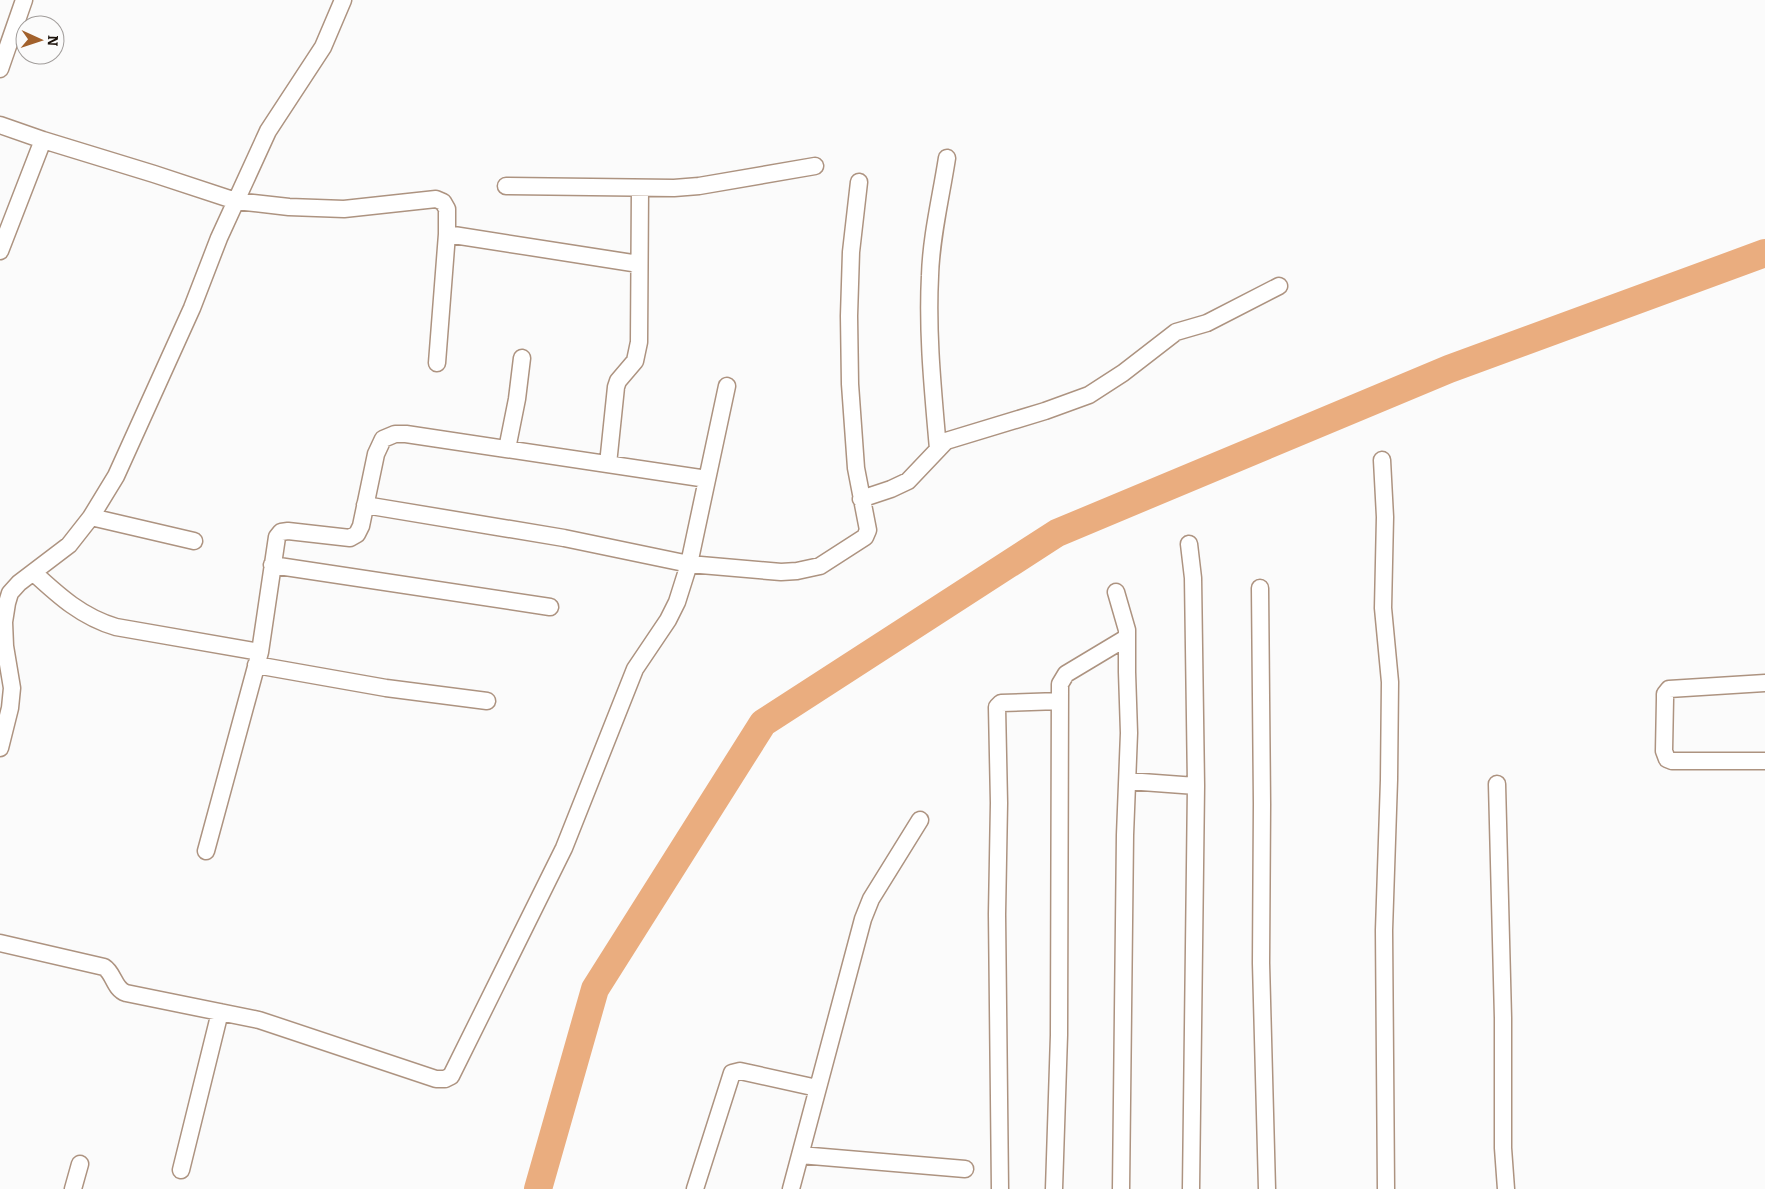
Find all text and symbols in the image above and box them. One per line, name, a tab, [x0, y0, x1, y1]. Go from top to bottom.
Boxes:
north arrow	[15, 15, 65, 65]
text: N	[44, 35, 61, 47]

